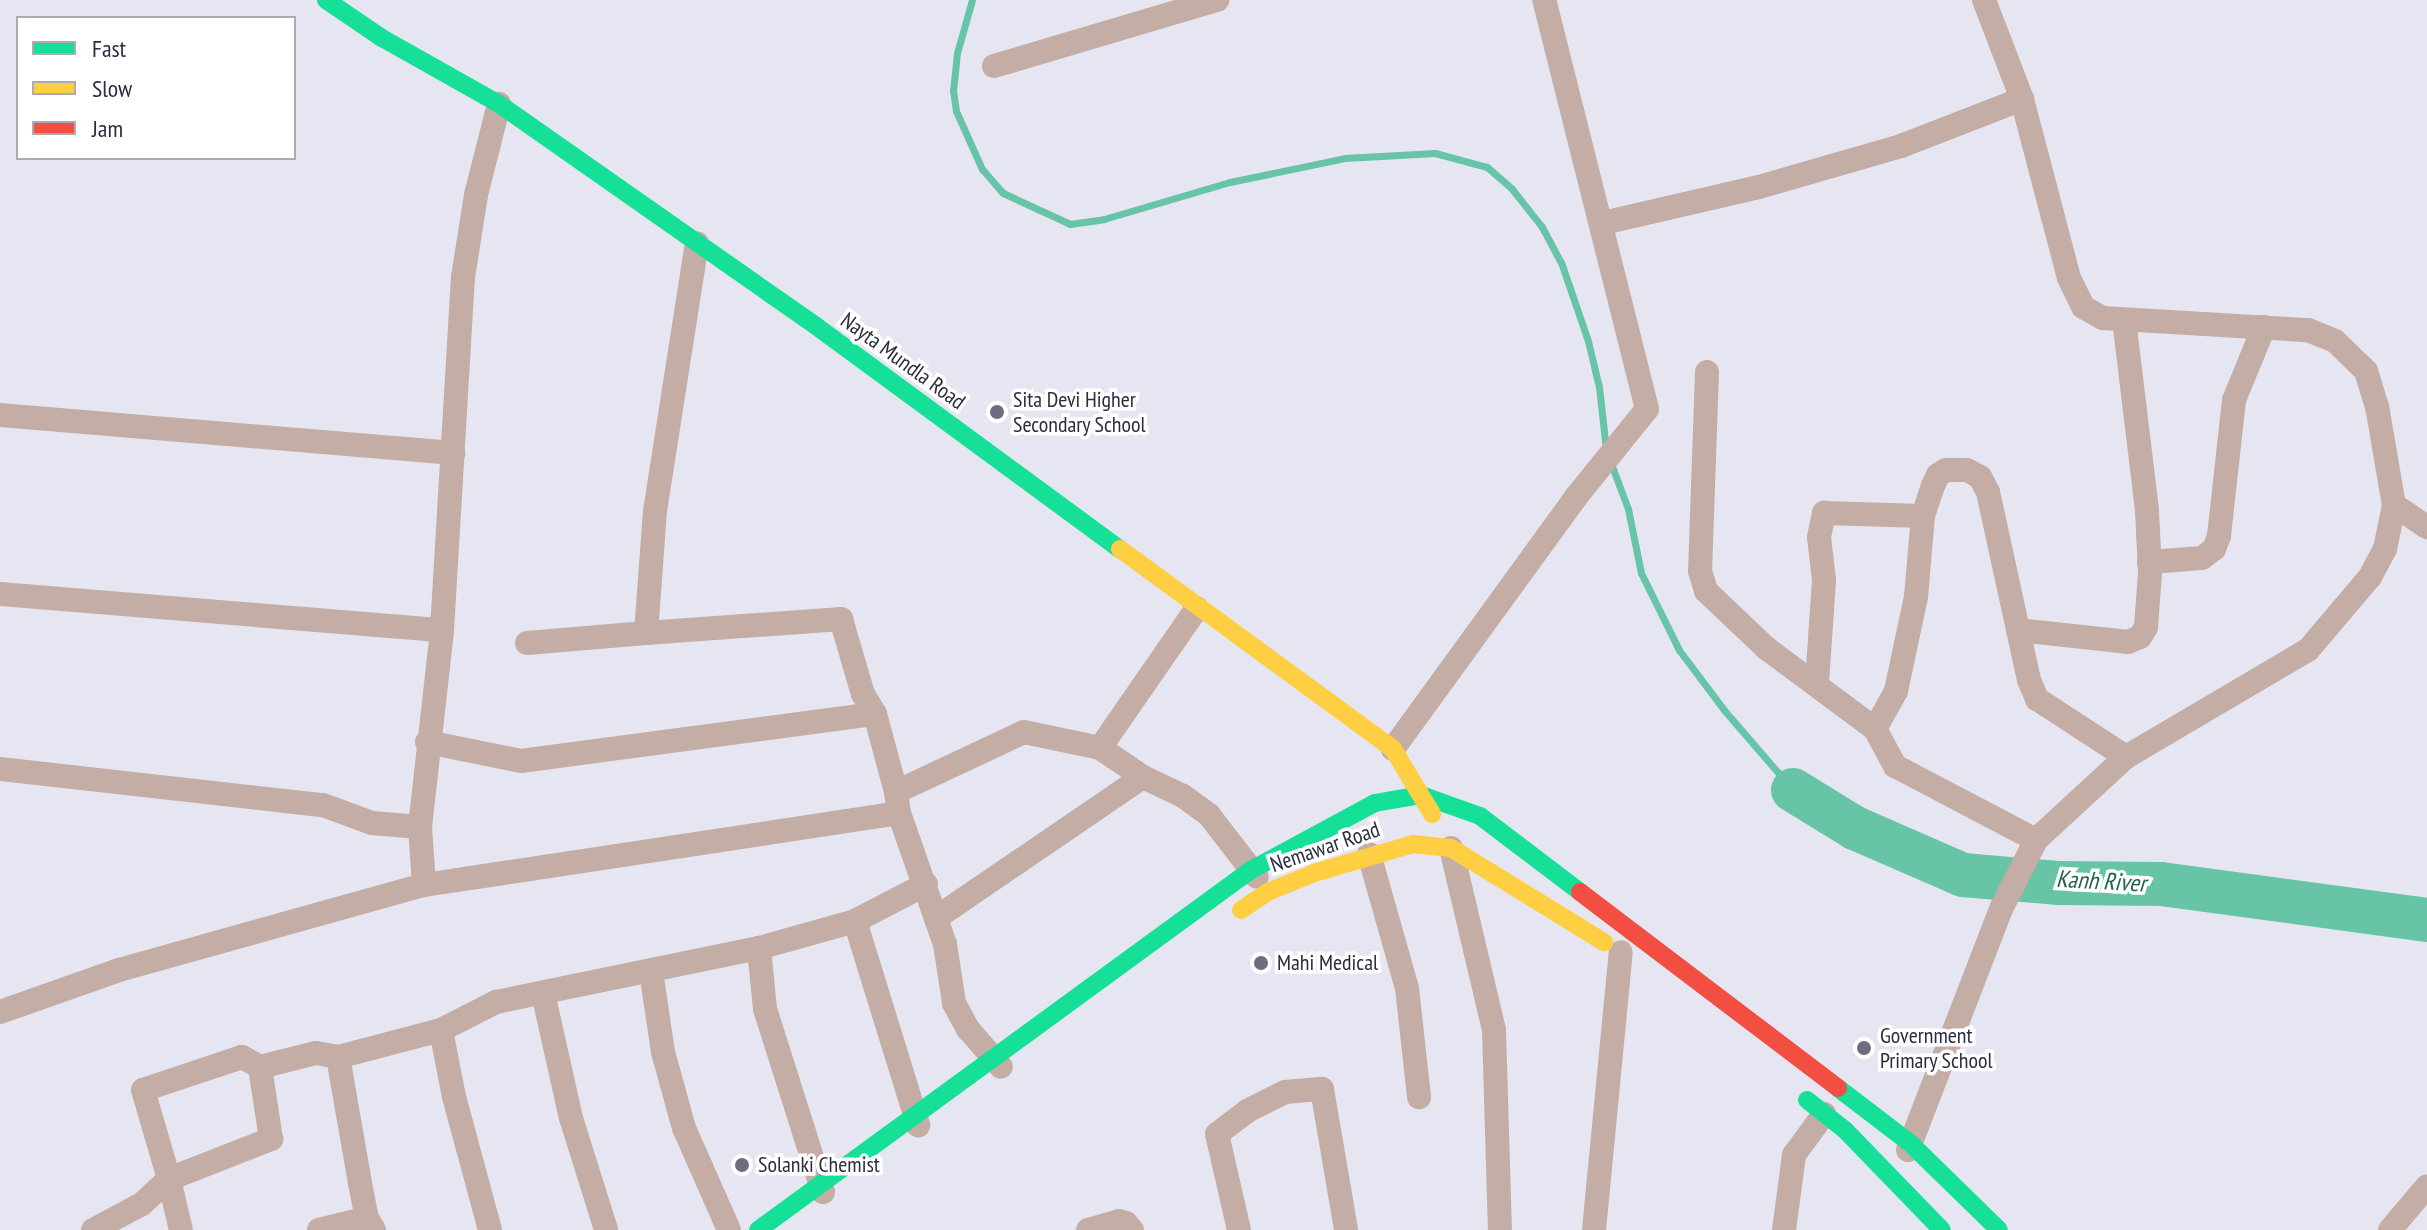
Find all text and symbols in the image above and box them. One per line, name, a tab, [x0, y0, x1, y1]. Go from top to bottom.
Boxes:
legend	[16, 16, 296, 160]
text: Fast	[92, 33, 126, 64]
text: Slow	[92, 73, 132, 104]
text: Jam	[92, 113, 123, 144]
street label: Nayta Mundla Road	[836, 307, 970, 415]
place label: Sita Devi Higher Secondary School	[1013, 386, 1146, 438]
marker: Sita Devi Higher Secondary School	[988, 403, 1006, 421]
street label: Nemawar Road	[1267, 816, 1383, 878]
water label: Kanh River	[2055, 864, 2147, 898]
place label: Mahi Medical	[1277, 950, 1378, 976]
marker: Mahi Medical	[1252, 954, 1270, 972]
place label: Government Primary School	[1880, 1022, 1993, 1074]
marker: Government Primary School	[1855, 1039, 1873, 1057]
place label: Solanki Chemist	[758, 1152, 880, 1178]
marker: Solanki Chemist	[733, 1156, 751, 1174]

